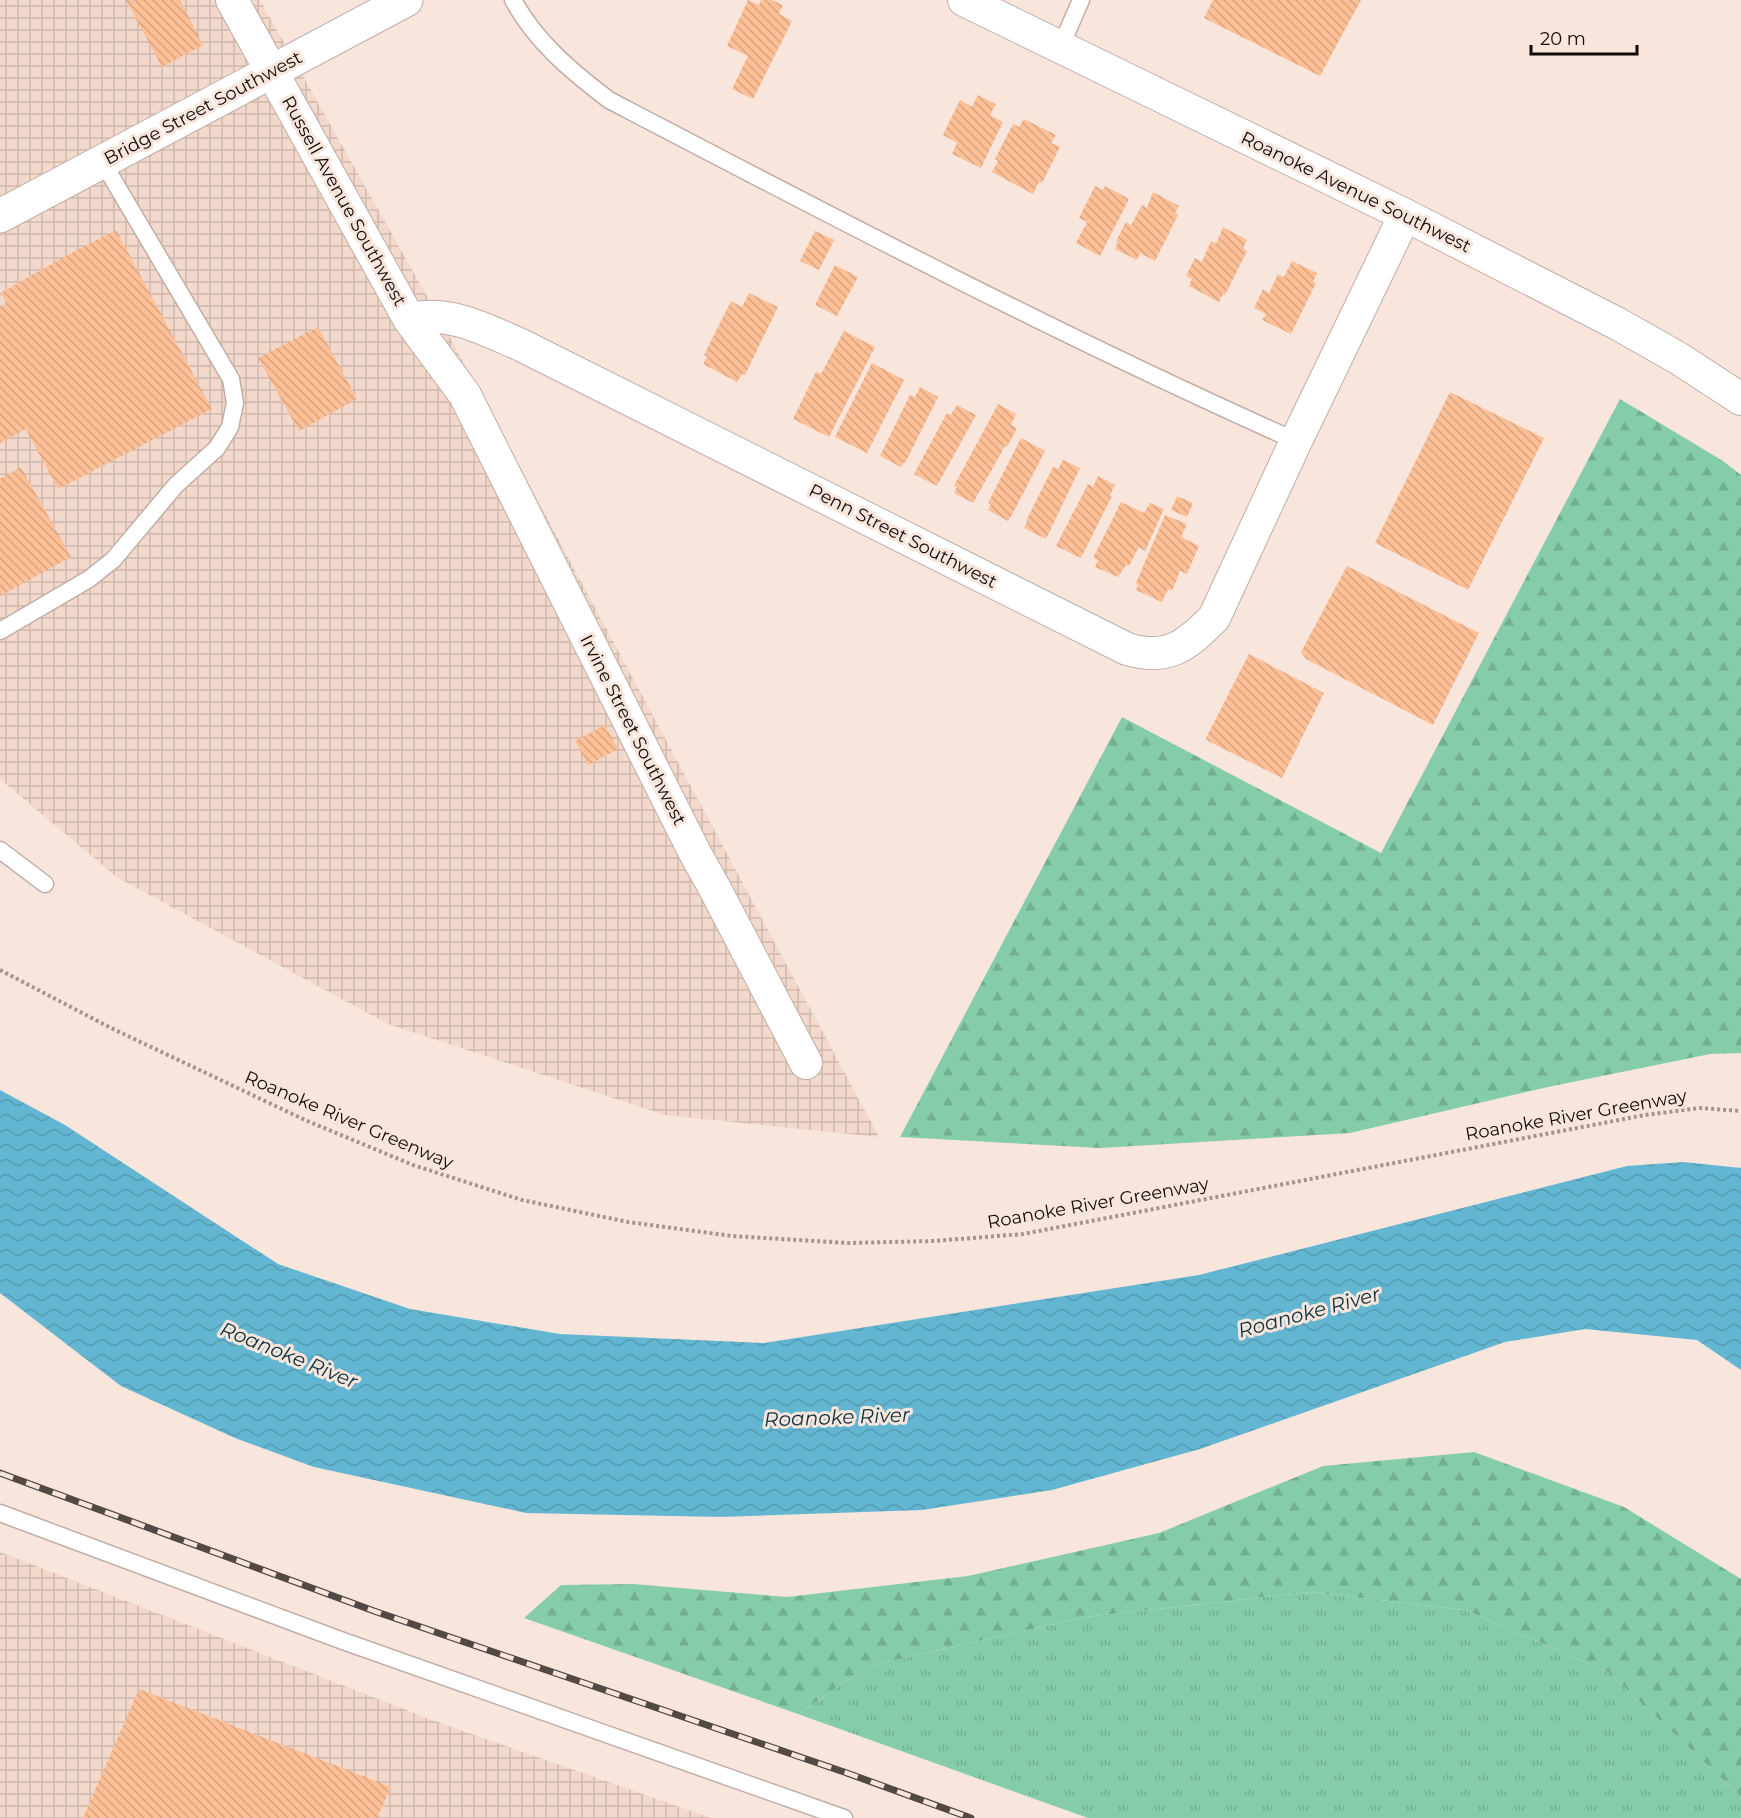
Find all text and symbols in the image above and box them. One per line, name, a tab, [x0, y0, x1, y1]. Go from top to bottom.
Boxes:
scale bar	[1531, 18, 1638, 56]
text: 20 m	[1540, 28, 1586, 50]
street label: Bridge Street Southwest	[100, 46, 306, 170]
street label: Russell Avenue Southwest	[277, 92, 411, 310]
street label: Roanoke Avenue Southwest	[1237, 127, 1475, 257]
street label: Penn Street Southwest	[805, 479, 1001, 593]
street label: Irvine Street Southwest	[575, 631, 691, 829]
street label: Roanoke River Greenway	[241, 1066, 457, 1174]
street label: Roanoke River Greenway	[1464, 1085, 1689, 1145]
street label: Roanoke River Greenway	[986, 1173, 1211, 1233]
water label: Roanoke River	[1235, 1281, 1383, 1342]
water label: Roanoke River	[217, 1317, 362, 1394]
water label: Roanoke River	[764, 1402, 911, 1432]

